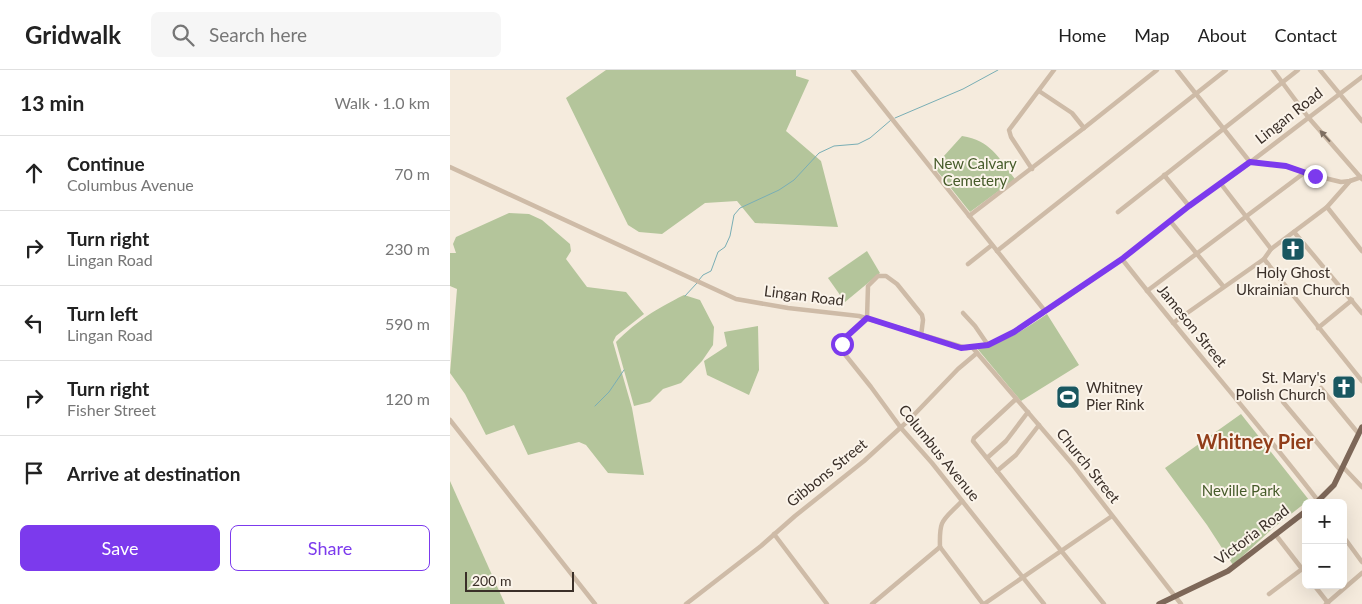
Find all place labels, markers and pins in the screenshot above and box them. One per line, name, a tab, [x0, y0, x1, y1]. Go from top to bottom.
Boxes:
church icon: Holy Ghost Ukrainian Church	[1280, 236, 1306, 262]
place label: Holy Ghost Ukrainian Church	[1236, 263, 1350, 298]
place label: St. Mary's Polish Church	[1236, 368, 1326, 403]
church icon: St. Mary's Polish Church	[1331, 374, 1357, 400]
place label: Whitney Pier Rink	[1086, 378, 1145, 413]
sports icon: Whitney Pier Rink	[1055, 384, 1081, 410]

